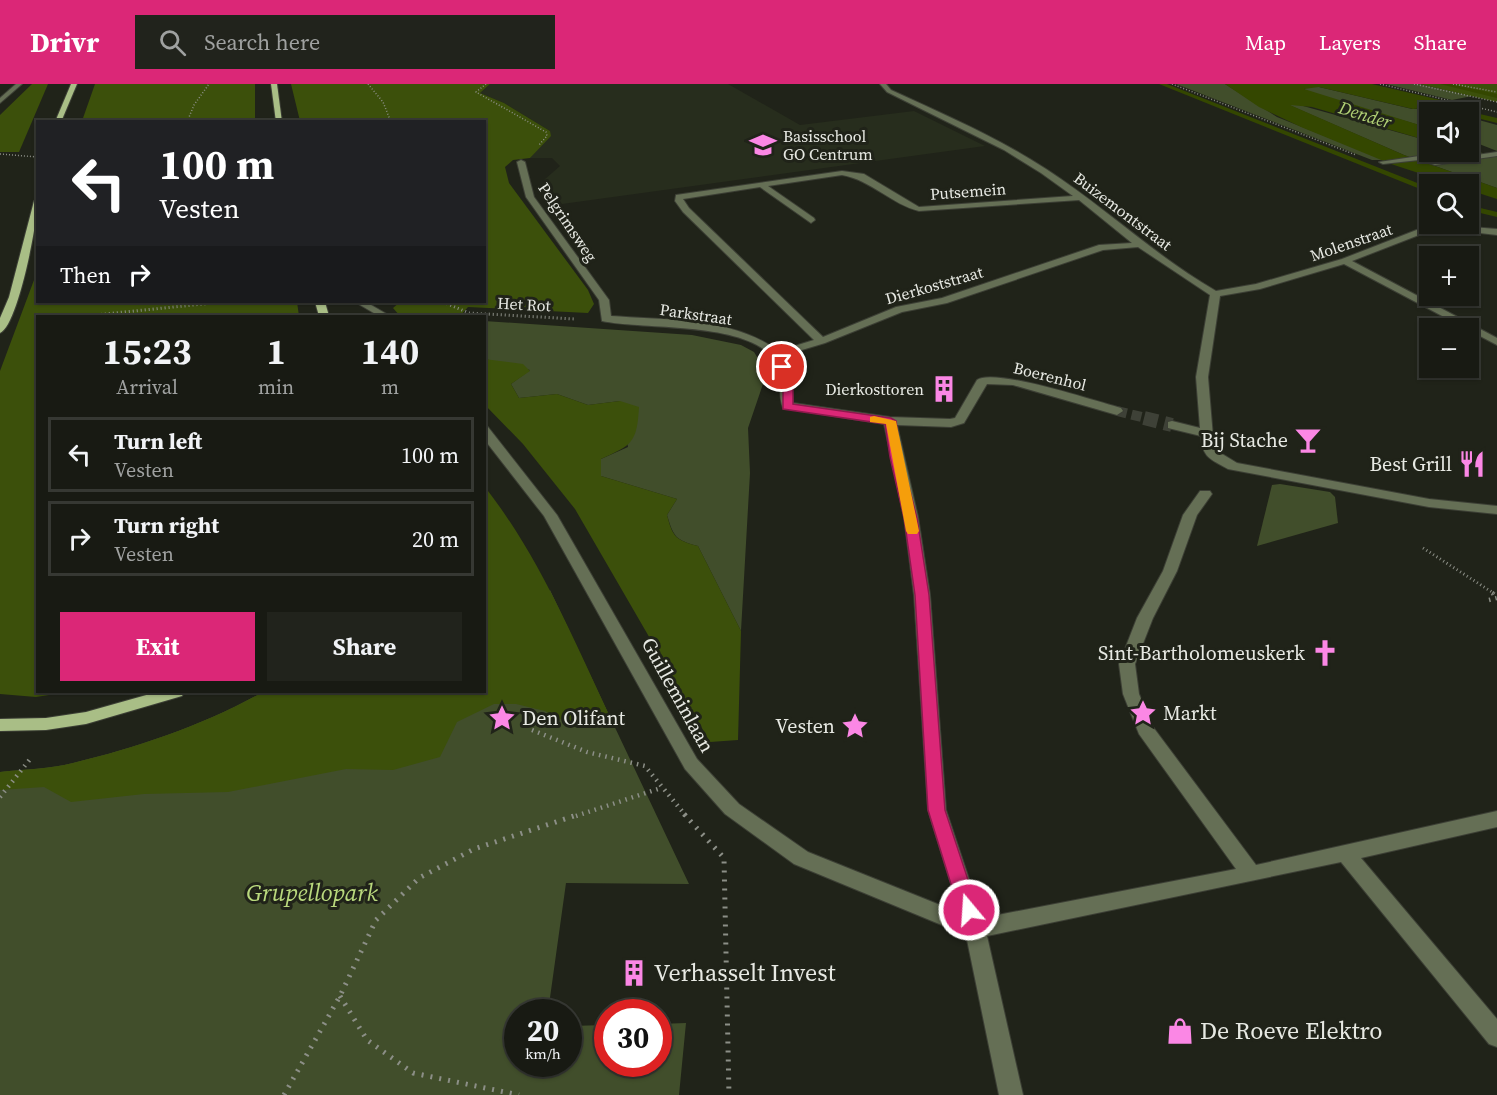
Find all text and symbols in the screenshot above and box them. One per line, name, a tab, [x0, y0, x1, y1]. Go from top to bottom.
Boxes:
search box	[135, 15, 555, 69]
text: Drivr	[30, 23, 99, 61]
icon: search	[156, 26, 189, 59]
text: Search here	[204, 27, 320, 57]
text: Map	[1245, 28, 1286, 57]
text: Layers	[1319, 28, 1381, 57]
text: Share	[1414, 28, 1467, 57]
water label: Dender	[1335, 94, 1395, 135]
map controls	[1419, 102, 1479, 378]
button: sound	[1419, 102, 1479, 162]
place label: Basisschool GO Centrum	[783, 125, 873, 165]
school or university icon: Basisschool GO Centrum	[748, 130, 778, 160]
text: 100 m	[159, 135, 274, 193]
icon: left	[60, 144, 138, 222]
street label: Buizemontstraat	[1069, 167, 1177, 256]
button: search	[1419, 174, 1479, 234]
street label: Putsemein	[929, 177, 1007, 205]
street label: Pelgrimsweg	[533, 178, 603, 266]
text: Vesten	[159, 190, 240, 227]
street label: Molenstraat	[1307, 217, 1396, 266]
button: +	[1419, 246, 1479, 306]
icon: right	[123, 258, 156, 291]
text: Then	[60, 260, 111, 290]
street label: Dierkoststraat	[883, 260, 986, 309]
street label: Het Rot	[497, 292, 552, 316]
street label: Parkstraat	[658, 298, 734, 330]
button: −	[1419, 318, 1479, 378]
text: 15:23	[103, 327, 191, 376]
text: 1	[266, 327, 286, 376]
text: 140	[361, 327, 419, 376]
pin	[756, 341, 807, 392]
icon: arrive	[765, 350, 798, 383]
street label: Boerenhol	[1011, 356, 1089, 396]
text: Arrival	[116, 373, 178, 401]
text: min	[258, 373, 294, 401]
text: m	[381, 373, 399, 401]
building icon: Dierkosttoren	[929, 374, 959, 404]
place label: Dierkosttoren	[825, 378, 924, 400]
bar icon: Bij Stache	[1293, 425, 1323, 455]
text: Turn left	[114, 426, 202, 456]
place label: Bij Stache	[1201, 426, 1288, 454]
icon: left	[63, 438, 96, 471]
text: 100 m	[401, 440, 459, 470]
restaurant icon: Best Grill	[1457, 449, 1487, 479]
place label: Best Grill	[1369, 450, 1452, 478]
text: Vesten	[114, 456, 174, 484]
text: Turn right	[114, 510, 219, 540]
icon: right	[63, 522, 96, 555]
text: 20 m	[412, 524, 459, 554]
text: Vesten	[114, 540, 174, 568]
button: Exit	[60, 612, 255, 681]
button: Share	[267, 612, 462, 681]
street label: Guilleminlaan	[635, 632, 721, 758]
church icon: Sint-Bartholomeuskerk	[1310, 638, 1340, 668]
place label: Sint-Bartholomeuskerk	[1098, 639, 1305, 667]
place icon: Markt	[1128, 698, 1158, 728]
place label: Markt	[1163, 699, 1217, 727]
place icon: Den Olifant	[487, 703, 517, 733]
place label: Den Olifant	[522, 704, 625, 732]
place icon: Vesten	[840, 711, 870, 741]
place label: Vesten	[775, 712, 835, 740]
park label: Grupellopark	[246, 876, 378, 909]
position arrow	[937, 878, 1001, 942]
place label: Verhasselt Invest	[654, 956, 836, 989]
building icon: Verhasselt Invest	[619, 958, 649, 988]
speed limit sign: 30	[594, 999, 672, 1077]
text: 20	[527, 1010, 559, 1051]
place label: De Roeve Elektro	[1200, 1014, 1383, 1047]
shop icon: De Roeve Elektro	[1165, 1016, 1195, 1046]
text: km/h	[525, 1043, 561, 1064]

